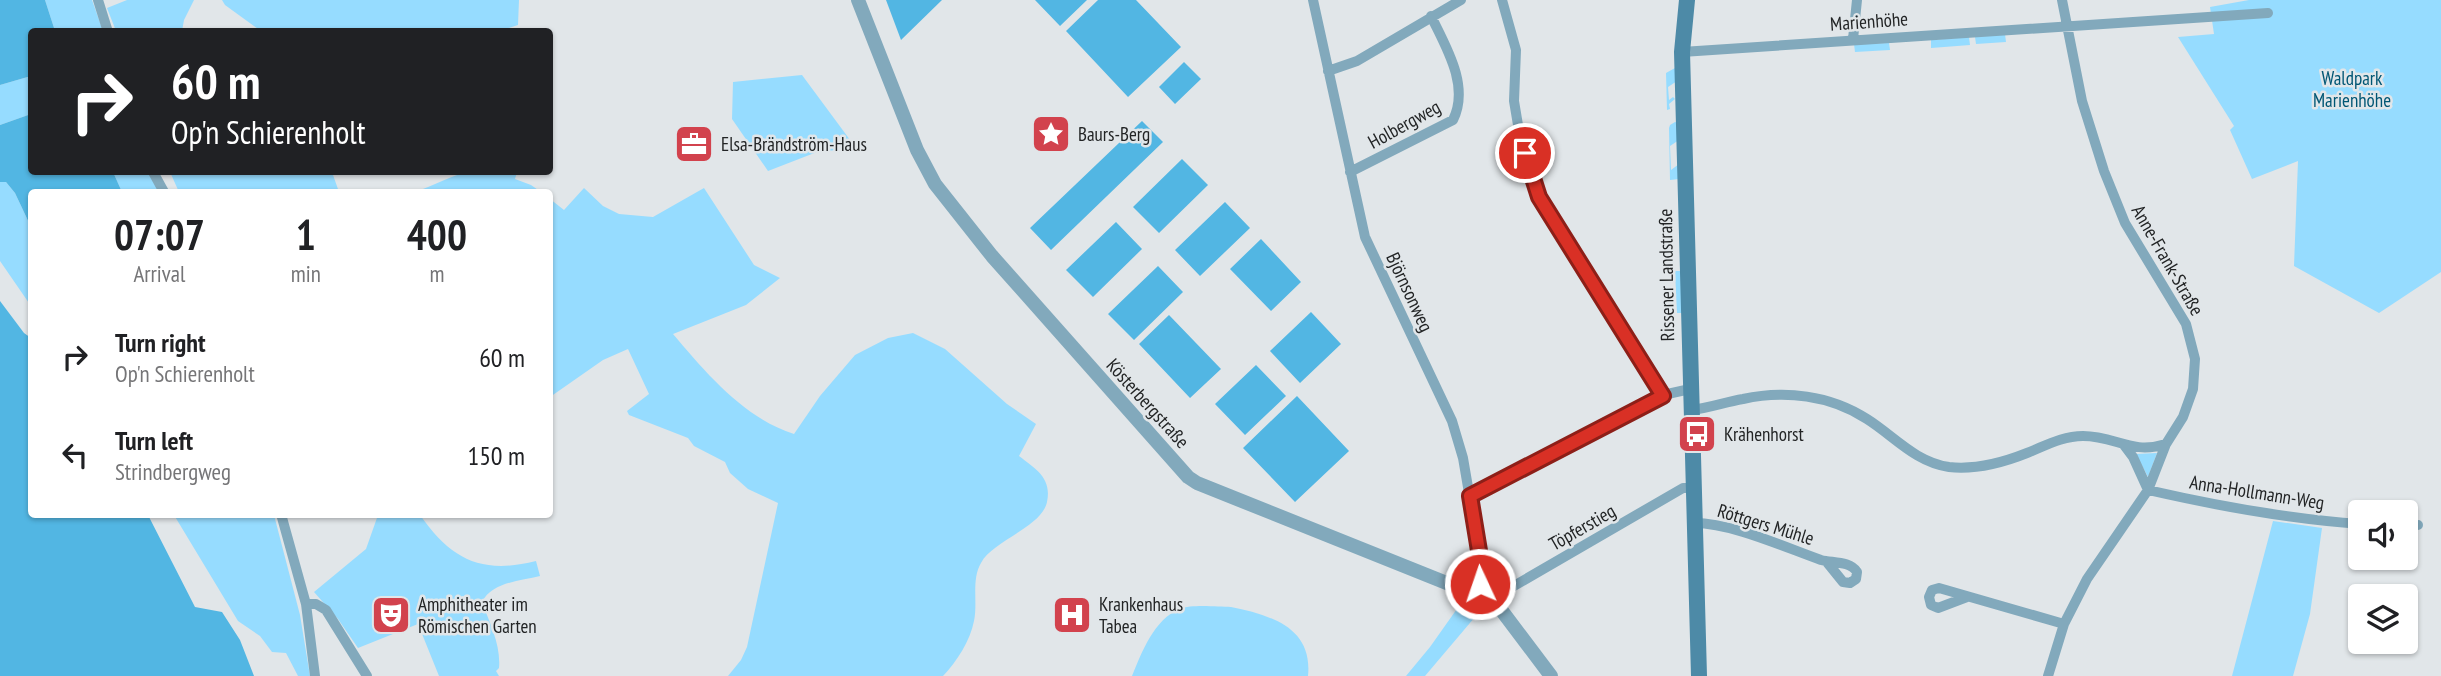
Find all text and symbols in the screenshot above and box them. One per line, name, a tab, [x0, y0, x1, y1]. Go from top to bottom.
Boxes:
street label: Marienhöhe	[1829, 6, 1909, 36]
text: 60 m	[171, 49, 260, 113]
icon: right	[56, 56, 147, 147]
park label: Waldpark Marienhöhe	[2313, 66, 2391, 112]
street label: Holbergweg	[1364, 94, 1444, 154]
text: Op'n Schierenholt	[171, 111, 366, 153]
place icon: Baurs-Berg	[1030, 113, 1072, 155]
place label: Baurs-Berg	[1078, 122, 1150, 146]
office icon: Elsa-Brändström-Haus	[673, 123, 715, 165]
pin	[1495, 123, 1555, 183]
place label: Elsa-Brändström-Haus	[721, 132, 867, 156]
icon: arrive	[1506, 134, 1544, 172]
street label: Anne-Frank-Straße	[2127, 201, 2209, 320]
text: 07:07	[114, 207, 205, 262]
text: 1	[296, 207, 316, 262]
text: 400	[407, 207, 467, 262]
street label: Rissener Landstraße	[1653, 208, 1679, 342]
street label: Björnsonweg	[1381, 249, 1439, 335]
text: Arrival	[133, 259, 185, 288]
text: min	[291, 259, 321, 288]
text: m	[429, 259, 444, 288]
text: Turn right	[115, 326, 206, 359]
icon: right	[56, 338, 94, 376]
text: 60 m	[479, 341, 525, 374]
street label: Kösterbergstraße	[1101, 353, 1195, 453]
text: Op'n Schierenholt	[115, 359, 255, 388]
bus stop icon: Krähenhorst	[1676, 413, 1718, 455]
place label: Krähenhorst	[1724, 422, 1805, 446]
text: Turn left	[115, 424, 193, 457]
icon: left	[56, 436, 94, 474]
text: 150 m	[467, 439, 525, 472]
text: Strindbergweg	[115, 457, 231, 486]
street label: Anna-Hollmann-Weg	[2188, 470, 2326, 514]
street label: Töpferstieg	[1544, 498, 1620, 556]
street label: Röttgers Mühle	[1715, 498, 1817, 550]
map controls	[2348, 500, 2418, 654]
button: sound	[2348, 500, 2418, 570]
position arrow	[1443, 547, 1517, 621]
button: layers	[2348, 584, 2418, 654]
place label: Amphitheater im Römischen Garten	[418, 592, 537, 638]
place label: Krankenhaus Tabea	[1099, 592, 1183, 638]
theatre icon: Amphitheater im Römischen Garten	[370, 594, 412, 636]
hospital icon: Krankenhaus Tabea	[1051, 594, 1093, 636]

